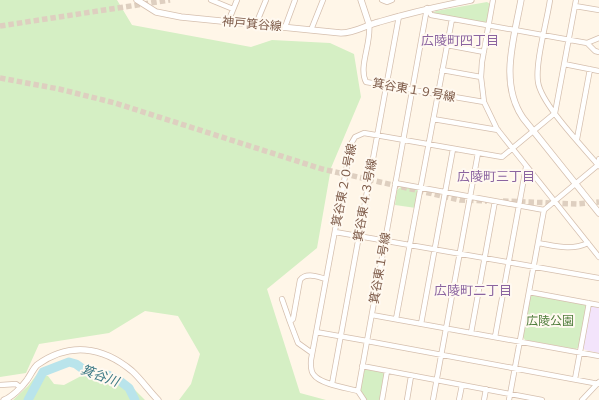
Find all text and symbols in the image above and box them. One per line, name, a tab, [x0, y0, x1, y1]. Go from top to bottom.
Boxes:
street label: 神戸箕谷線	[221, 14, 283, 34]
district label: 広陵町四丁目	[421, 33, 499, 48]
street label: 箕谷東１９号線	[371, 76, 457, 104]
street label: 箕谷東２０号線	[329, 142, 359, 228]
street label: 箕谷東４３号線	[351, 157, 379, 243]
district label: 広陵町三丁目	[457, 169, 535, 184]
street label: 箕谷東１号線	[367, 231, 393, 305]
district label: 広陵町二丁目	[434, 283, 512, 298]
park label: 広陵公園	[526, 314, 574, 328]
water label: 箕谷川	[79, 362, 123, 390]

